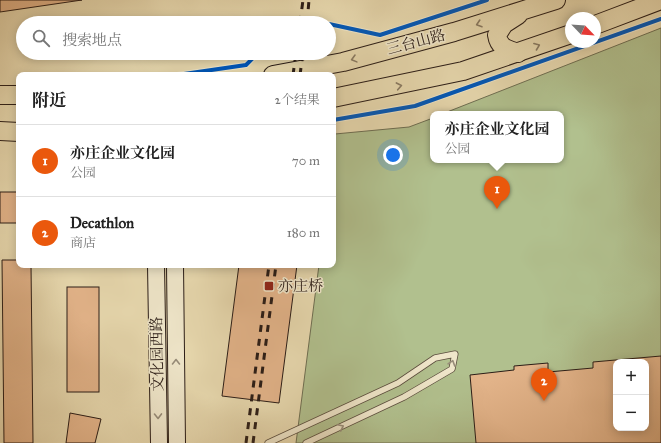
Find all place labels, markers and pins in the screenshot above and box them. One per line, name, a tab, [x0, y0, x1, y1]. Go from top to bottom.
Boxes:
pin: 1	[484, 176, 510, 209]
place label: 亦庄桥	[278, 277, 323, 295]
marker: 亦庄桥	[263, 280, 275, 292]
pin: 2	[531, 368, 557, 401]

